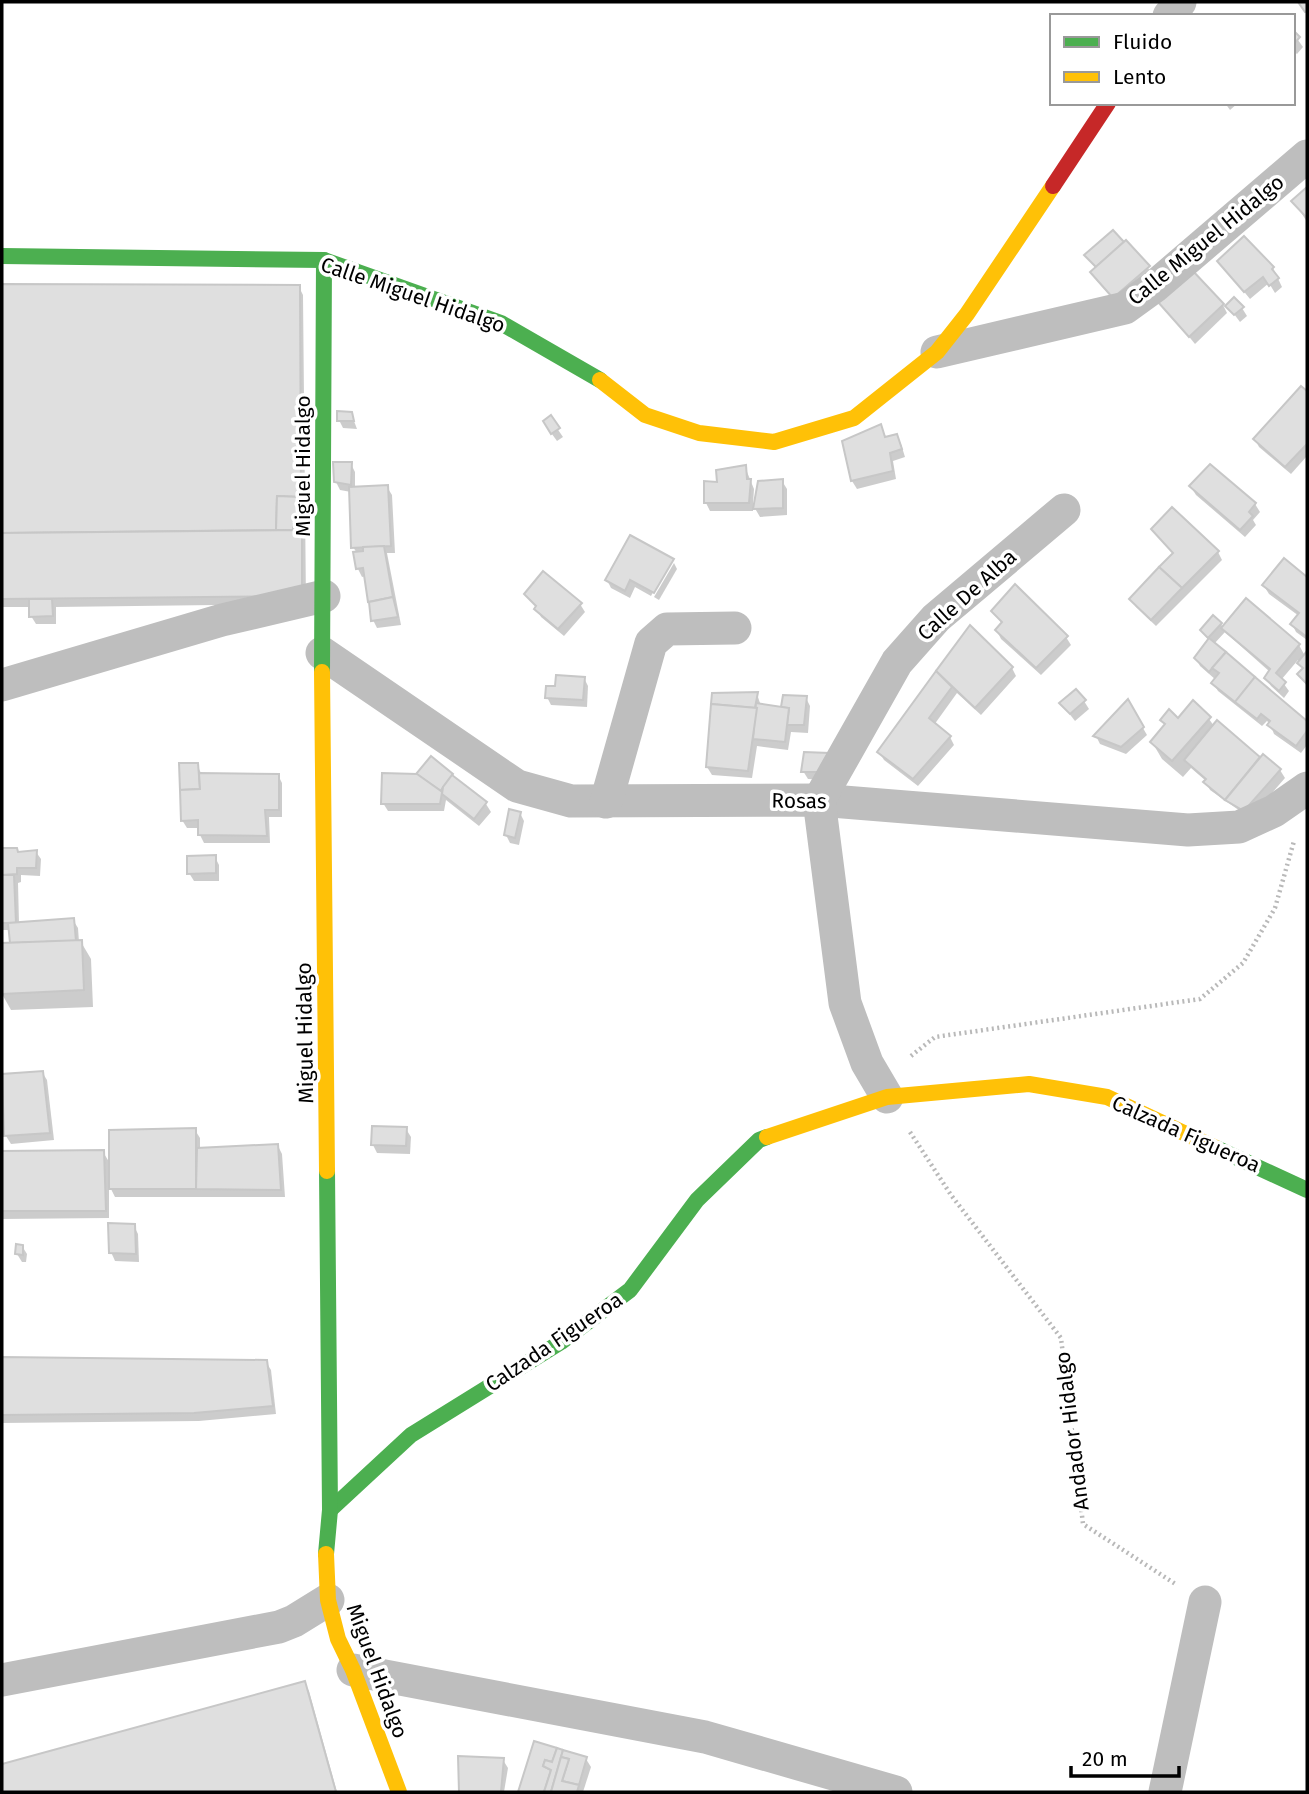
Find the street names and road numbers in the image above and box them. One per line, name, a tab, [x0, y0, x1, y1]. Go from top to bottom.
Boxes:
street label: Calle Miguel Hidalgo	[1123, 169, 1289, 311]
street label: Calle Miguel Hidalgo	[317, 251, 509, 339]
street label: Miguel Hidalgo	[290, 395, 316, 537]
street label: Calle De Alba	[912, 544, 1022, 646]
street label: Rosas	[771, 788, 827, 814]
street label: Miguel Hidalgo	[291, 962, 319, 1104]
street label: Calzada Figueroa	[1108, 1090, 1264, 1178]
street label: Calzada Figueroa	[480, 1287, 628, 1397]
street label: Andador Hidalgo	[1049, 1350, 1095, 1512]
street label: Miguel Hidalgo	[341, 1600, 413, 1742]

